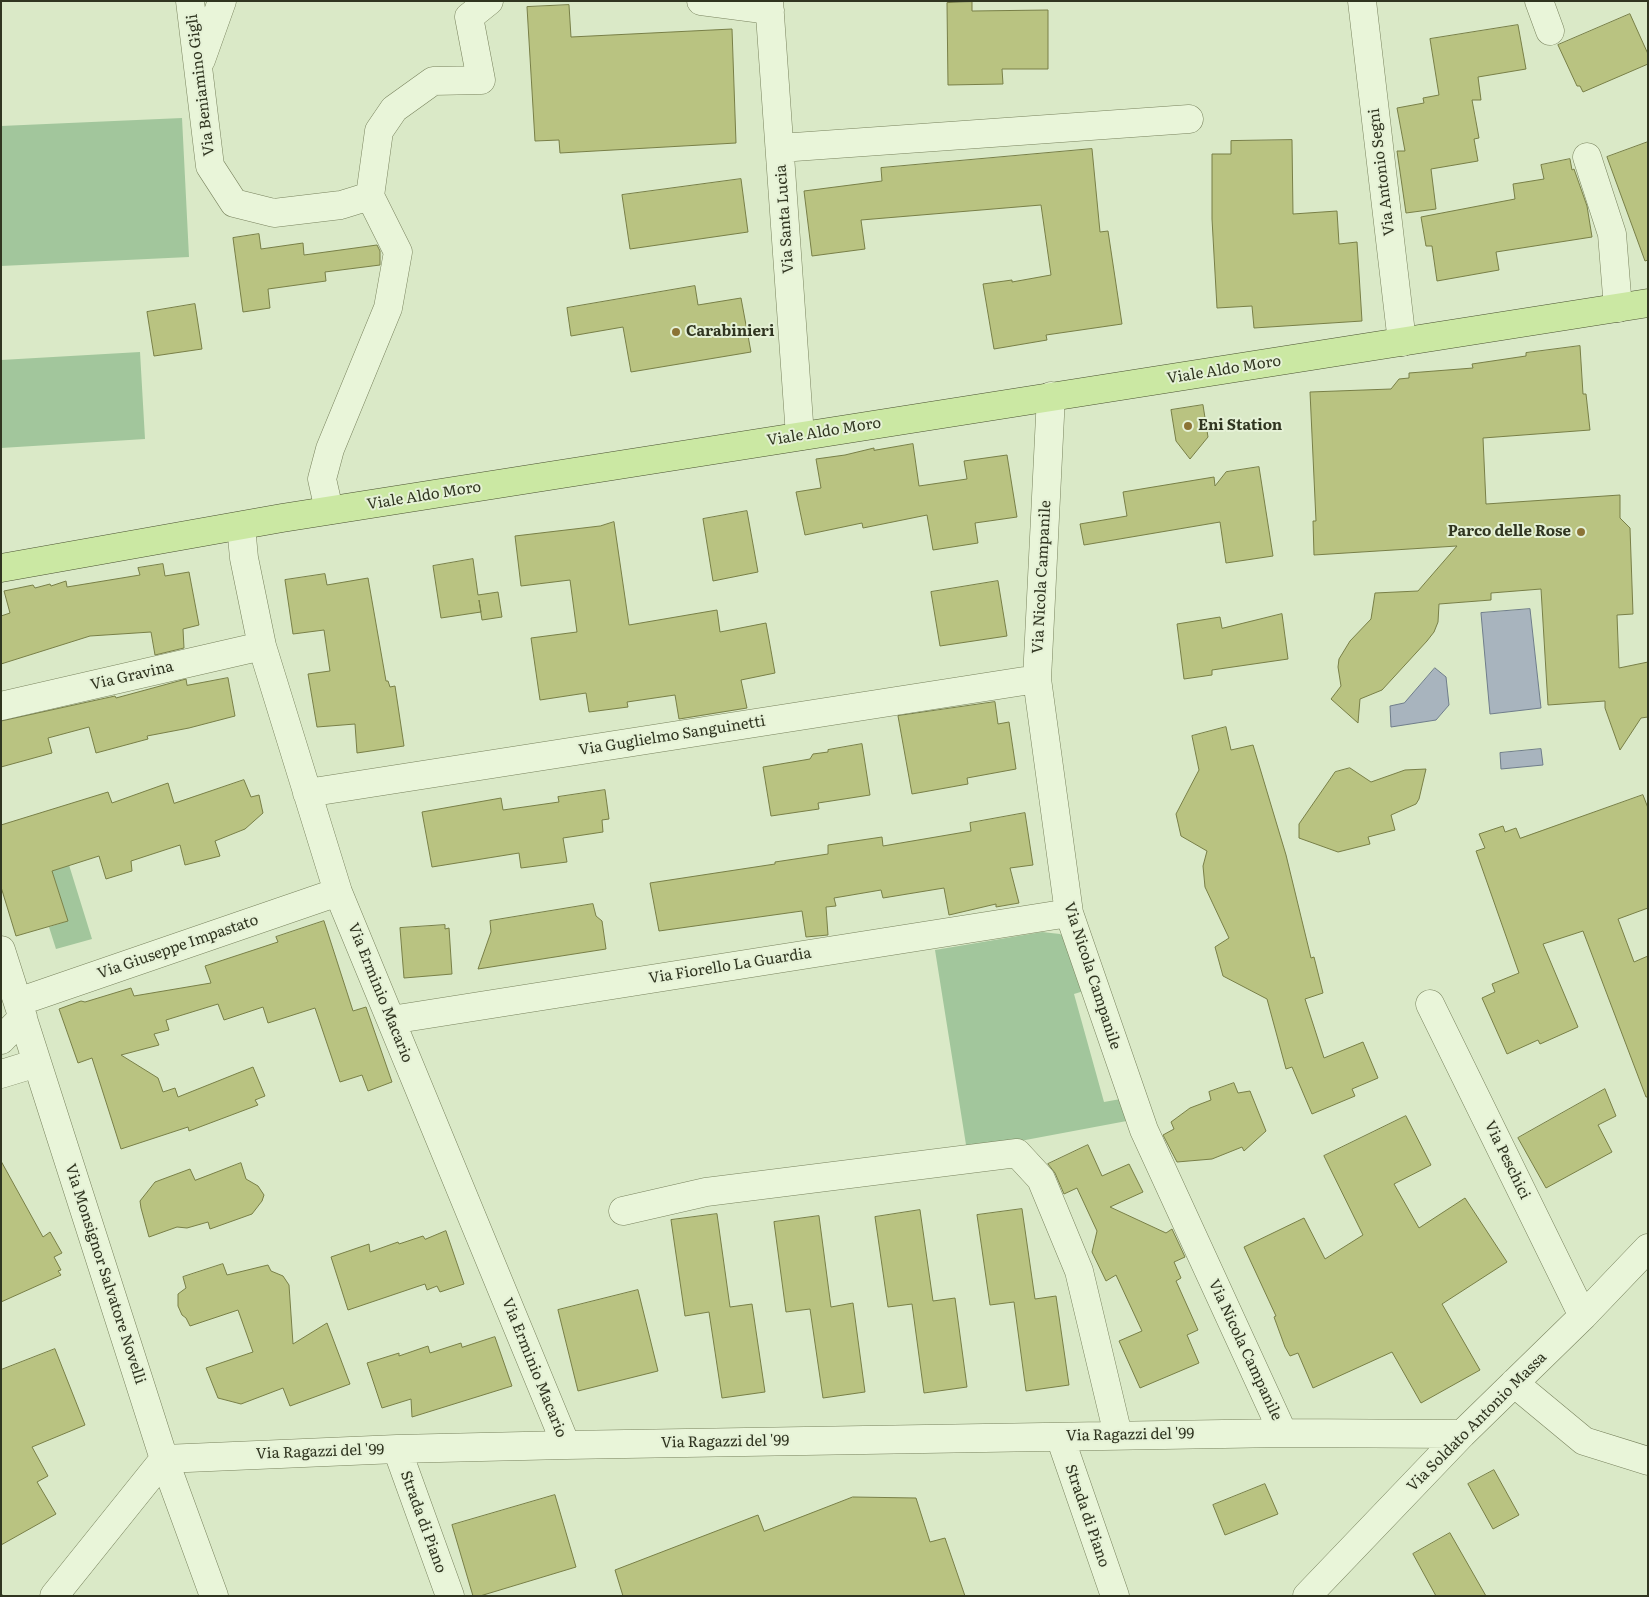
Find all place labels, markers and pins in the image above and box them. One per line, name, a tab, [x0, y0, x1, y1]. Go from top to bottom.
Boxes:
place label: Carabinieri	[686, 323, 774, 341]
marker: Carabinieri	[670, 326, 682, 338]
place label: Eni Station	[1198, 417, 1282, 435]
marker: Eni Station	[1182, 420, 1194, 432]
place label: Parco delle Rose	[1448, 523, 1571, 541]
marker: Parco delle Rose	[1575, 526, 1587, 538]

